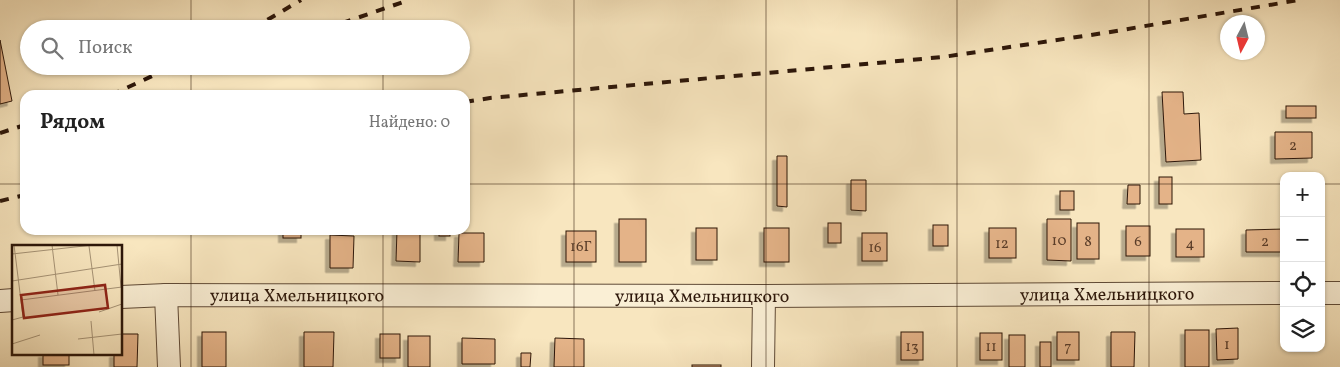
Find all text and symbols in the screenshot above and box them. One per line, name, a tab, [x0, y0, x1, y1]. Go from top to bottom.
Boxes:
north arrow	[1220, 15, 1265, 60]
search box	[20, 20, 470, 75]
icon: search	[38, 34, 66, 62]
text: Поиск	[78, 35, 132, 61]
text: Рядом	[40, 108, 105, 137]
text: Найдено: 0	[369, 112, 450, 134]
house number: 2	[1289, 136, 1297, 157]
map controls	[1280, 172, 1325, 352]
button: +	[1280, 172, 1325, 217]
button: −	[1280, 217, 1325, 262]
house number: 10	[1052, 231, 1066, 252]
house number: 8	[1084, 232, 1092, 253]
house number: 6	[1134, 232, 1142, 253]
house number: 2	[1261, 232, 1269, 253]
house number: 12	[995, 234, 1009, 255]
house number: 4	[1186, 234, 1195, 255]
house number: 16Г	[570, 237, 592, 258]
house number: 16	[868, 238, 882, 259]
inset map	[12, 245, 122, 354]
button: locate	[1280, 262, 1325, 307]
street label: улица Хмельницкого	[1020, 283, 1194, 309]
street label: улица Хмельницкого	[210, 284, 384, 309]
street label: улица Хмельницкого	[615, 285, 789, 310]
button: layers	[1280, 307, 1325, 352]
house number: 1	[1224, 335, 1230, 356]
house number: 13	[905, 337, 919, 358]
house number: 11	[985, 337, 997, 358]
house number: 7	[1064, 337, 1072, 358]

